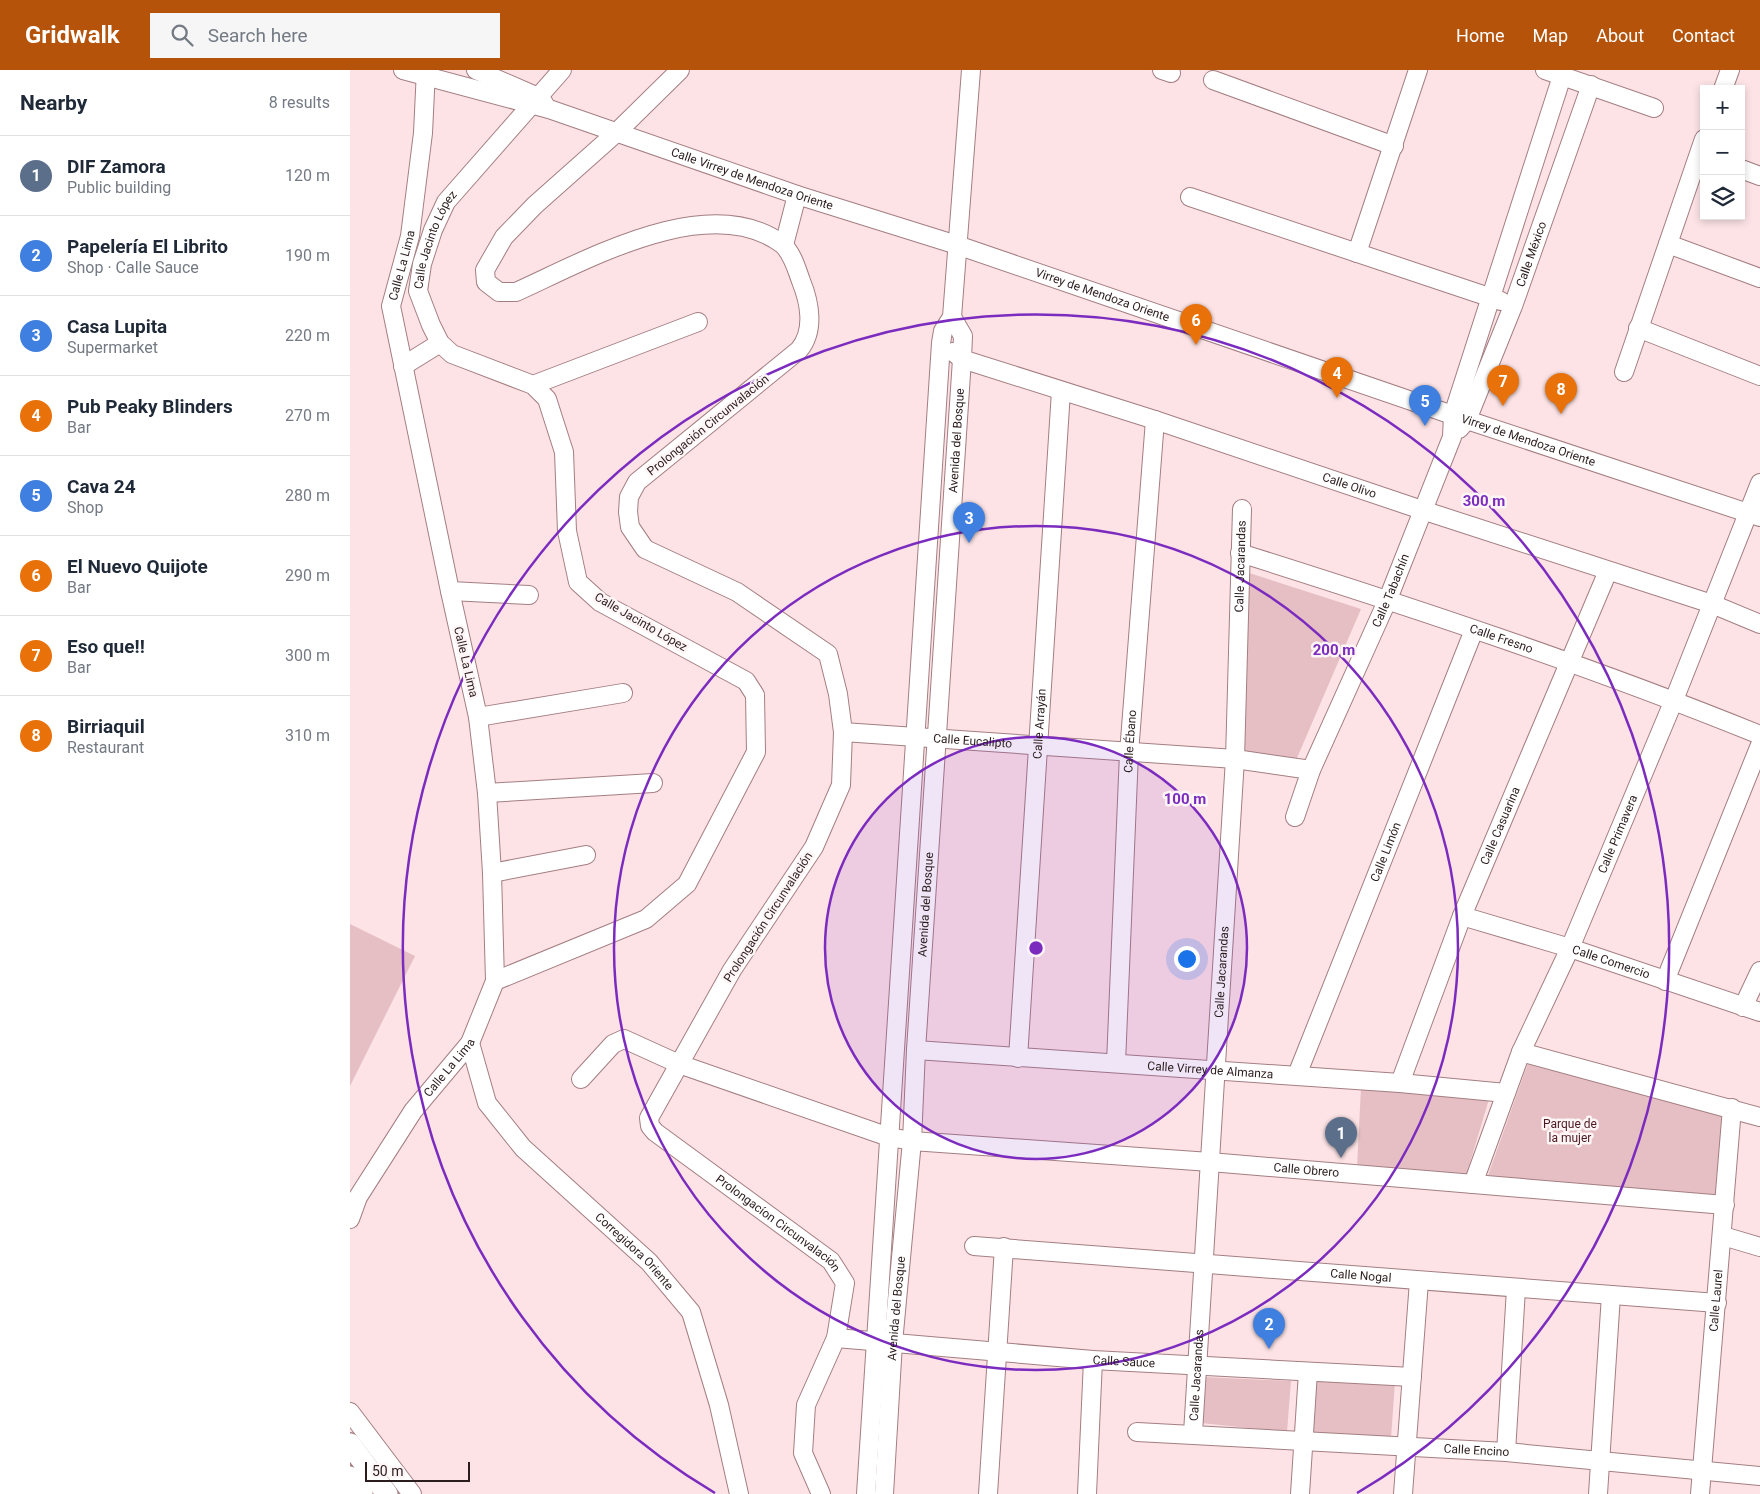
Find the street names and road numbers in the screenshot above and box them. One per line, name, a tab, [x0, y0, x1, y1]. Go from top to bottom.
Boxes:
street label: Calle Virrey de Mendoza Oriente	[669, 145, 835, 213]
street label: Calle Jacinto López	[411, 188, 460, 290]
street label: Calle México	[1513, 219, 1549, 289]
street label: Calle La Lima	[386, 230, 418, 302]
street label: Virrey de Mendoza Oriente	[1034, 265, 1171, 324]
street label: Prolongación Circunvalación	[644, 372, 772, 478]
street label: Avenida del Bosque	[946, 388, 967, 493]
street label: Virrey de Mendoza Oriente	[1459, 411, 1597, 469]
street label: Calle Olivo	[1321, 470, 1378, 501]
street label: Calle Jacarandas	[1232, 520, 1249, 613]
street label: Calle Tabachín	[1369, 552, 1412, 629]
street label: Calle Jacinto López	[592, 590, 690, 654]
street label: Calle Fresno	[1468, 621, 1535, 656]
street label: Calle La Lima	[451, 625, 481, 699]
street label: Calle Arrayán	[1030, 688, 1049, 759]
street label: Calle Ébano	[1121, 709, 1139, 773]
street label: Calle Eucalipto	[933, 731, 1013, 751]
street label: Calle Casuarina	[1477, 785, 1523, 867]
street label: Calle Primavera	[1595, 793, 1640, 875]
street label: Calle Limón	[1368, 820, 1404, 884]
street label: Prolongación Circunvalación	[721, 849, 815, 985]
street label: Avenida del Bosque	[915, 852, 936, 957]
street label: Calle Jacarandas	[1212, 926, 1232, 1018]
street label: Calle Comercio	[1570, 942, 1652, 981]
street label: Calle La Lima	[421, 1037, 478, 1100]
street label: Calle Virrey de Almanza	[1147, 1059, 1274, 1081]
street label: Calle Obrero	[1273, 1160, 1340, 1180]
street label: Prolongacíon Circunvalación	[713, 1172, 843, 1274]
street label: Corregidora Oriente	[592, 1210, 676, 1293]
street label: Avenida del Bosque	[885, 1256, 908, 1361]
street label: Calle Nogal	[1330, 1266, 1392, 1285]
street label: Calle Laurel	[1706, 1269, 1726, 1332]
street label: Calle Jacarandas	[1187, 1329, 1206, 1421]
street label: Calle Sauce	[1092, 1353, 1156, 1370]
street label: Calle Encino	[1443, 1442, 1510, 1459]

